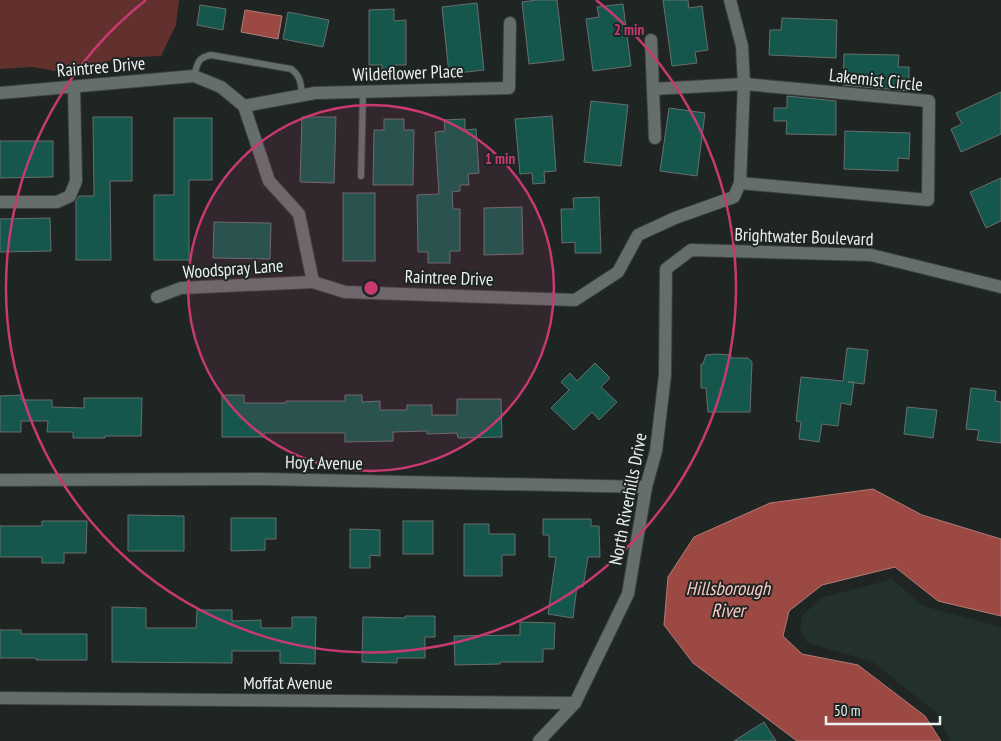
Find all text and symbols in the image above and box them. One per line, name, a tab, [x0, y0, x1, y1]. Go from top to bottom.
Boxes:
text: 2 min	[614, 20, 644, 39]
street label: Raintree Drive	[56, 51, 146, 82]
street label: Wildeflower Place	[352, 59, 464, 86]
street label: Lakemist Circle	[828, 63, 924, 96]
text: 1 min	[485, 149, 515, 168]
street label: Brightwater Boulevard	[734, 223, 874, 250]
street label: Woodspray Lane	[182, 254, 284, 283]
street label: Raintree Drive	[404, 264, 494, 291]
centre of rings	[362, 279, 380, 297]
street label: North Riverhills Drive	[603, 431, 652, 567]
street label: Hoyt Avenue	[285, 450, 363, 475]
water label: Hillsborough River	[686, 576, 772, 622]
street label: Moffat Avenue	[243, 671, 333, 694]
scale bar	[826, 694, 940, 726]
text: 50 m	[834, 701, 860, 720]

